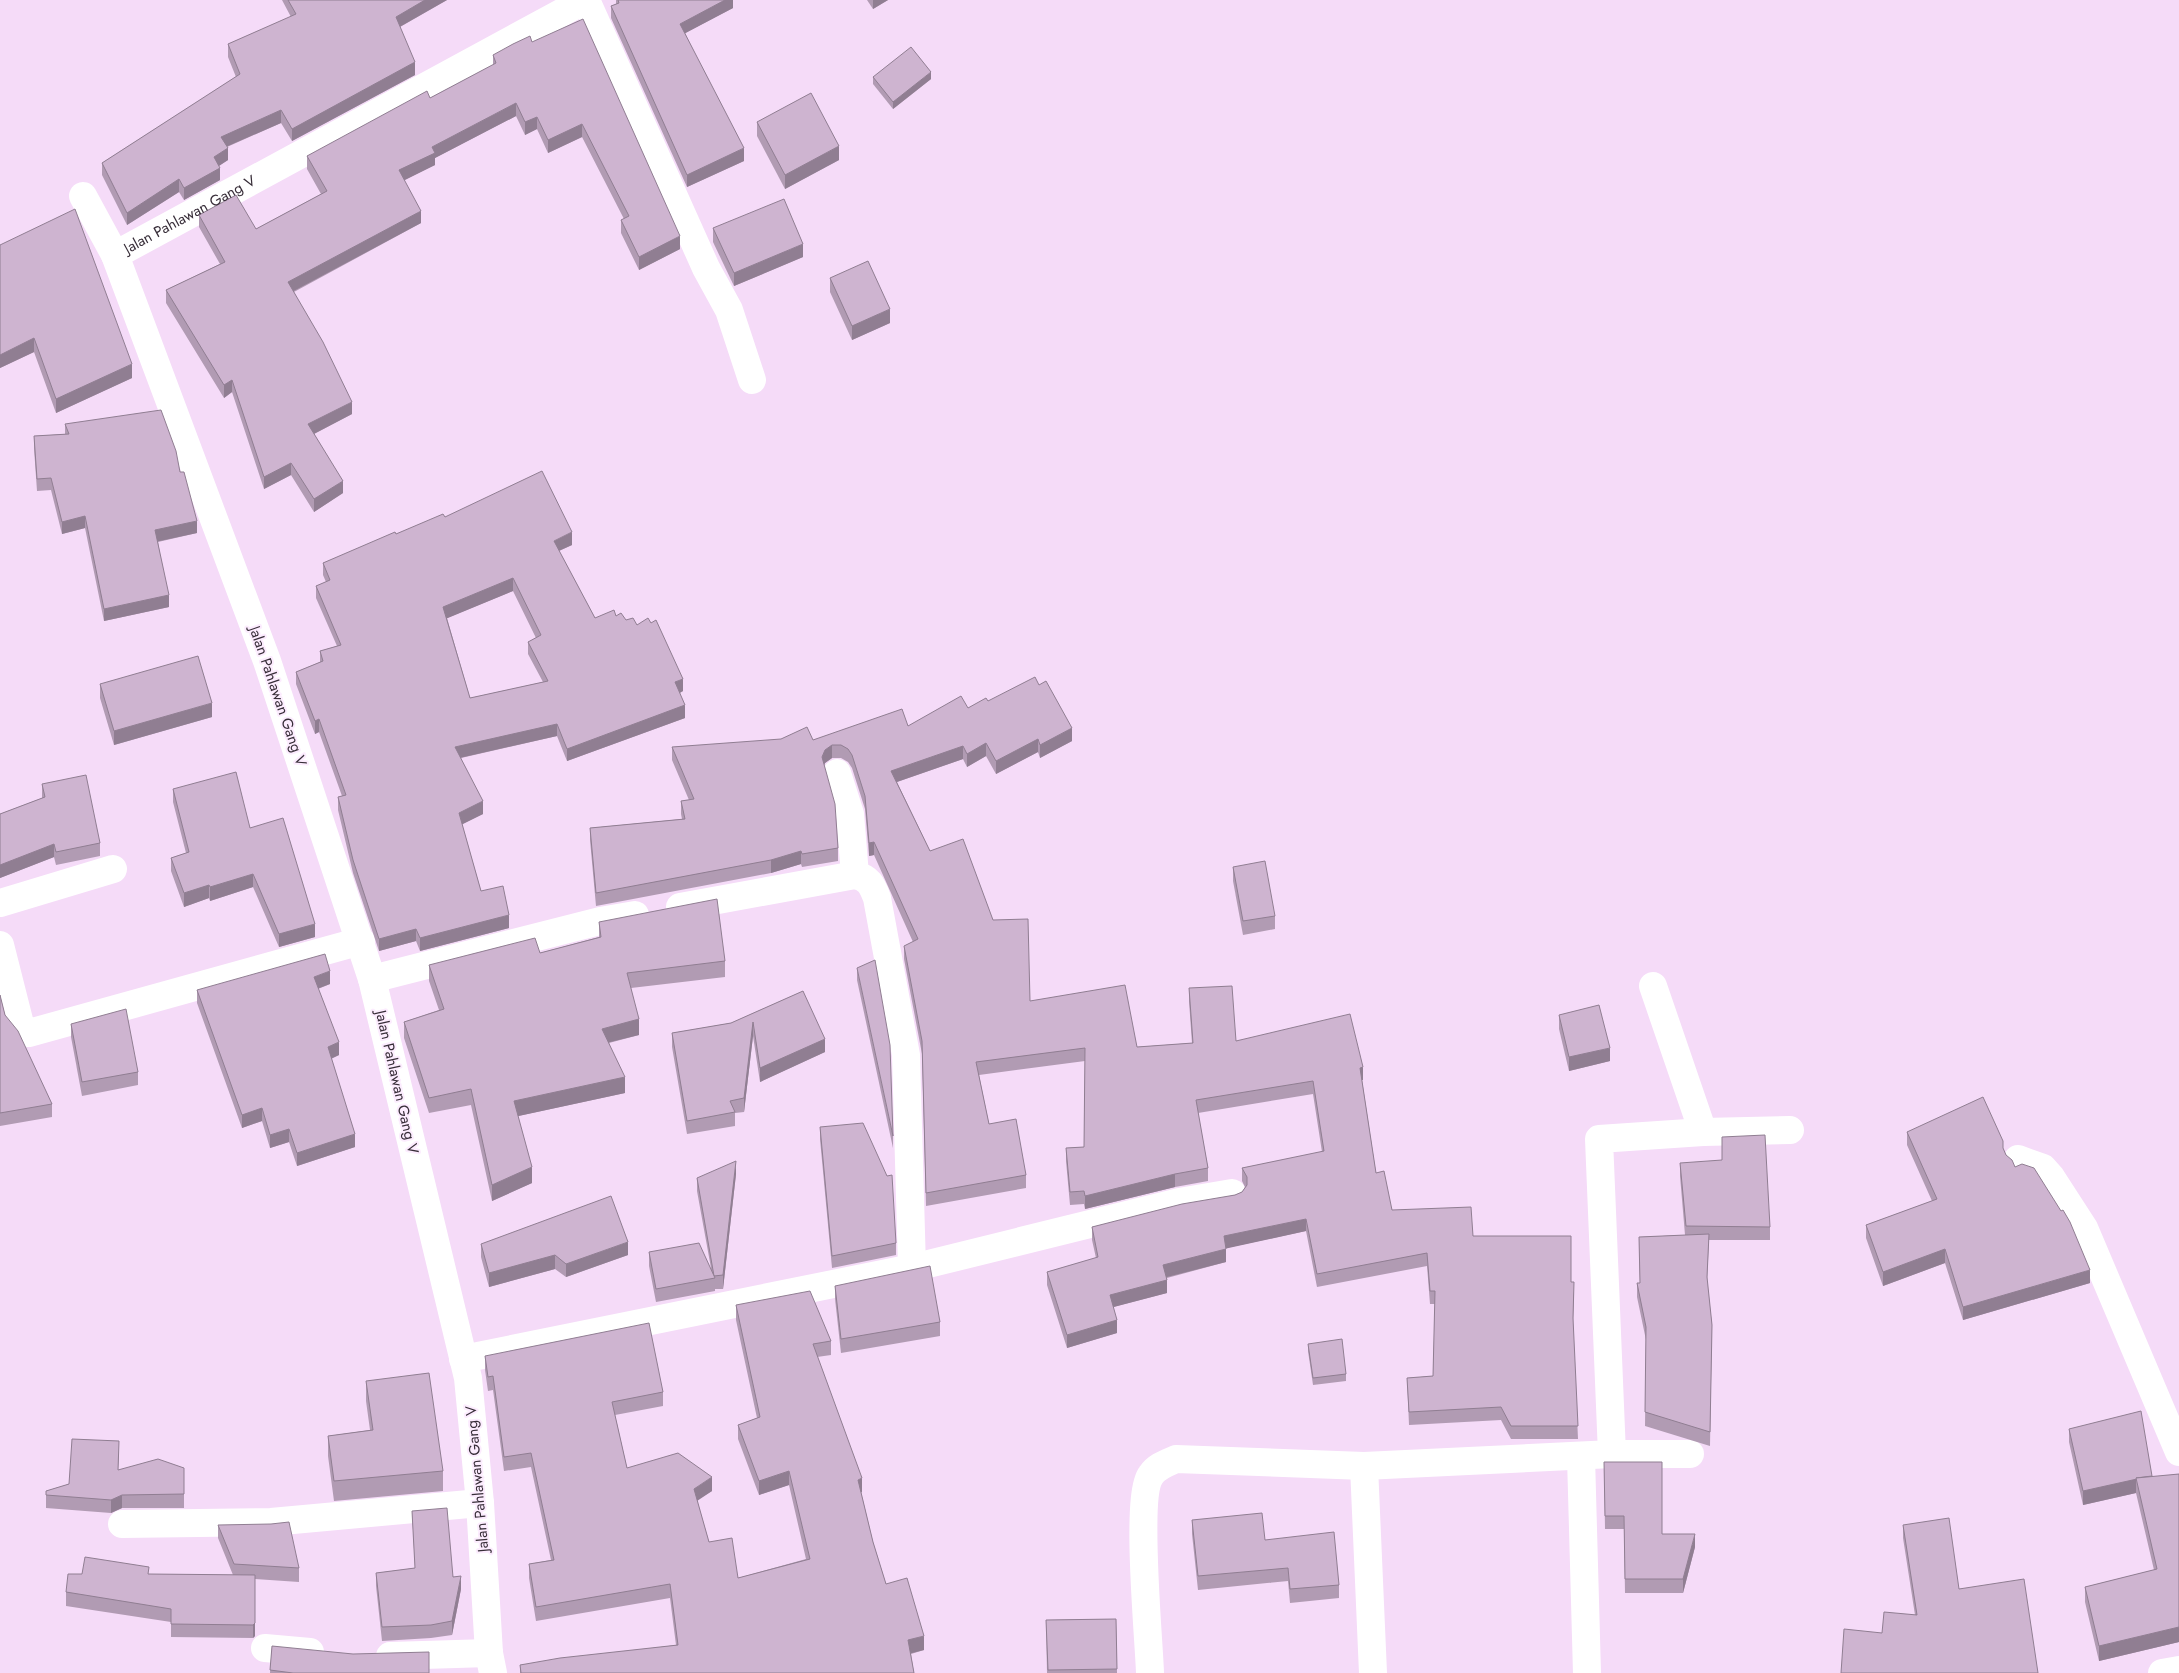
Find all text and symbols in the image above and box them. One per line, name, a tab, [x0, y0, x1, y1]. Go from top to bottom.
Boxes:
street label: Jalan Pahlawan Gang V	[118, 170, 260, 260]
street label: Jalan Pahlawan Gang V	[243, 621, 312, 769]
street label: Jalan Pahlawan Gang V	[369, 1006, 424, 1156]
street label: Jalan Pahlawan Gang V	[460, 1405, 495, 1555]

